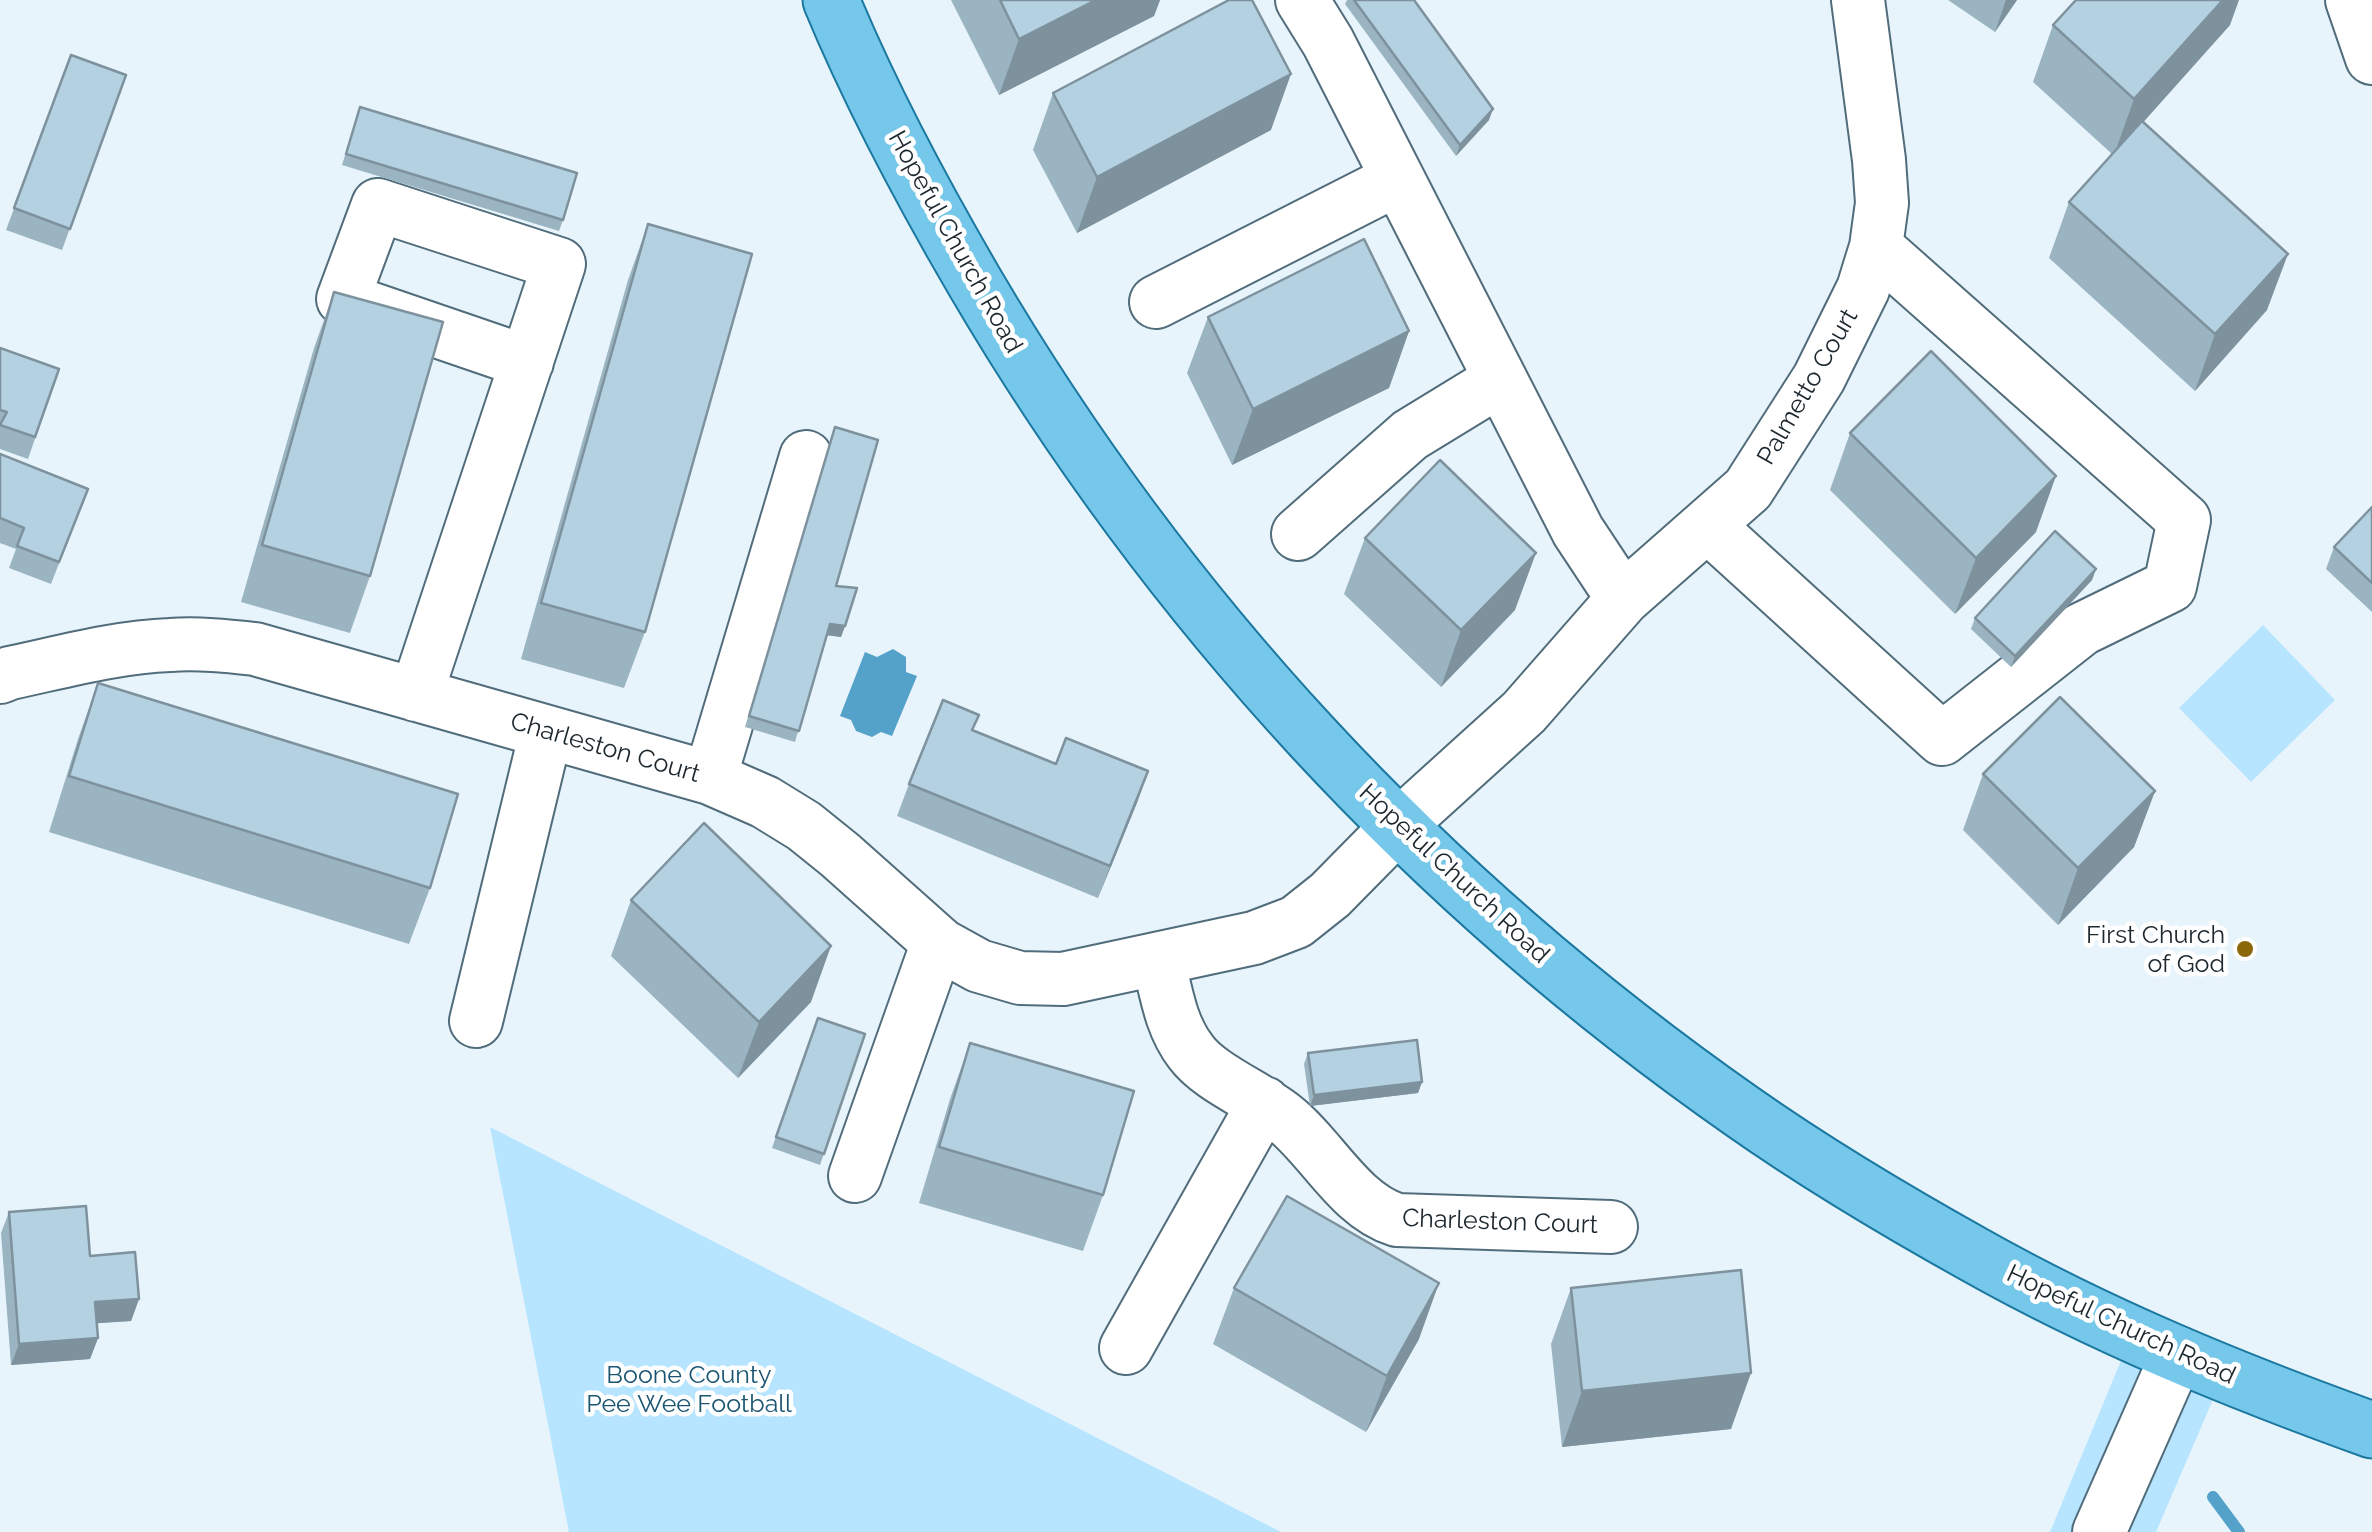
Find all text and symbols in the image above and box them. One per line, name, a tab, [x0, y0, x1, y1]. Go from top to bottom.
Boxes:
street label: Hopeful Church Road	[882, 126, 1028, 358]
street label: Palmetto Court	[1751, 304, 1865, 470]
street label: Charleston Court	[507, 707, 703, 789]
street label: Hopeful Church Road	[1353, 778, 1555, 970]
place label: First Church of God	[2086, 920, 2225, 979]
marker: First Church of God	[2234, 938, 2256, 960]
street label: Charleston Court	[1402, 1204, 1598, 1240]
street label: Hopeful Church Road	[2002, 1259, 2240, 1391]
park label: Boone County Pee Wee Football	[586, 1360, 792, 1419]

